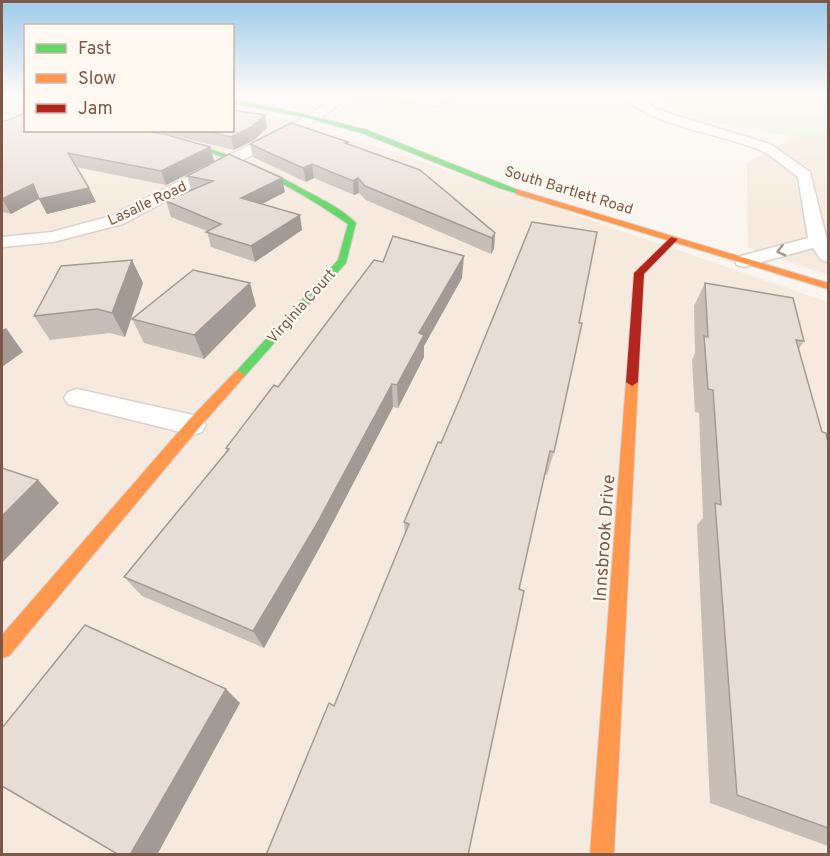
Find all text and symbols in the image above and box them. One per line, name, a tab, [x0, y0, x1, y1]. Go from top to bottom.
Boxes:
legend	[24, 24, 234, 132]
text: Fast	[78, 38, 111, 61]
text: Slow	[78, 68, 116, 91]
text: Jam	[78, 98, 113, 121]
street label: South Bartlett Road	[502, 163, 635, 220]
street label: Lasalle Road	[105, 178, 190, 231]
one-way arrow	[776, 244, 787, 256]
street label: Virginia Court	[264, 266, 340, 348]
street label: Innsbrook Drive	[590, 474, 621, 602]

